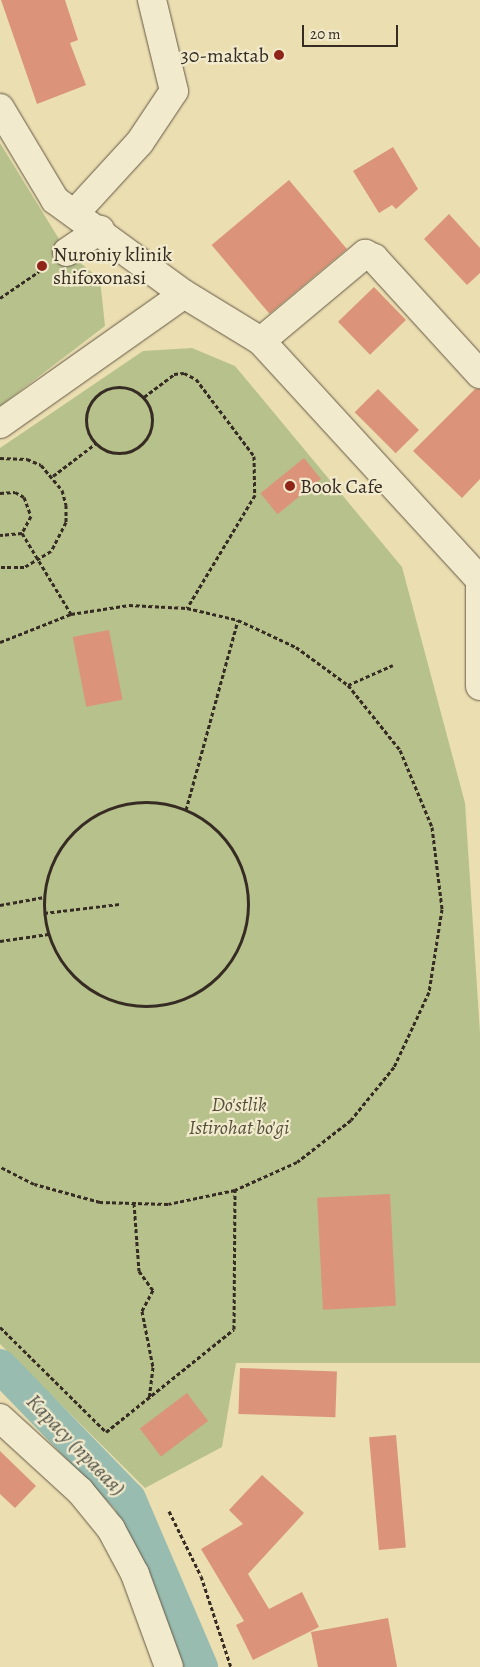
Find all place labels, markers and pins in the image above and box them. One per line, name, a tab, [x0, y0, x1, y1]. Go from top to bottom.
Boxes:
place label: 30-maktab	[180, 43, 269, 67]
marker: 30-maktab	[273, 49, 285, 61]
place label: Nuroniy klinik shifoxonasi	[53, 243, 172, 290]
marker: Nuroniy klinik shifoxonasi	[35, 259, 49, 273]
place label: Book Cafe	[300, 474, 383, 498]
marker: Book Cafe	[284, 480, 296, 492]

